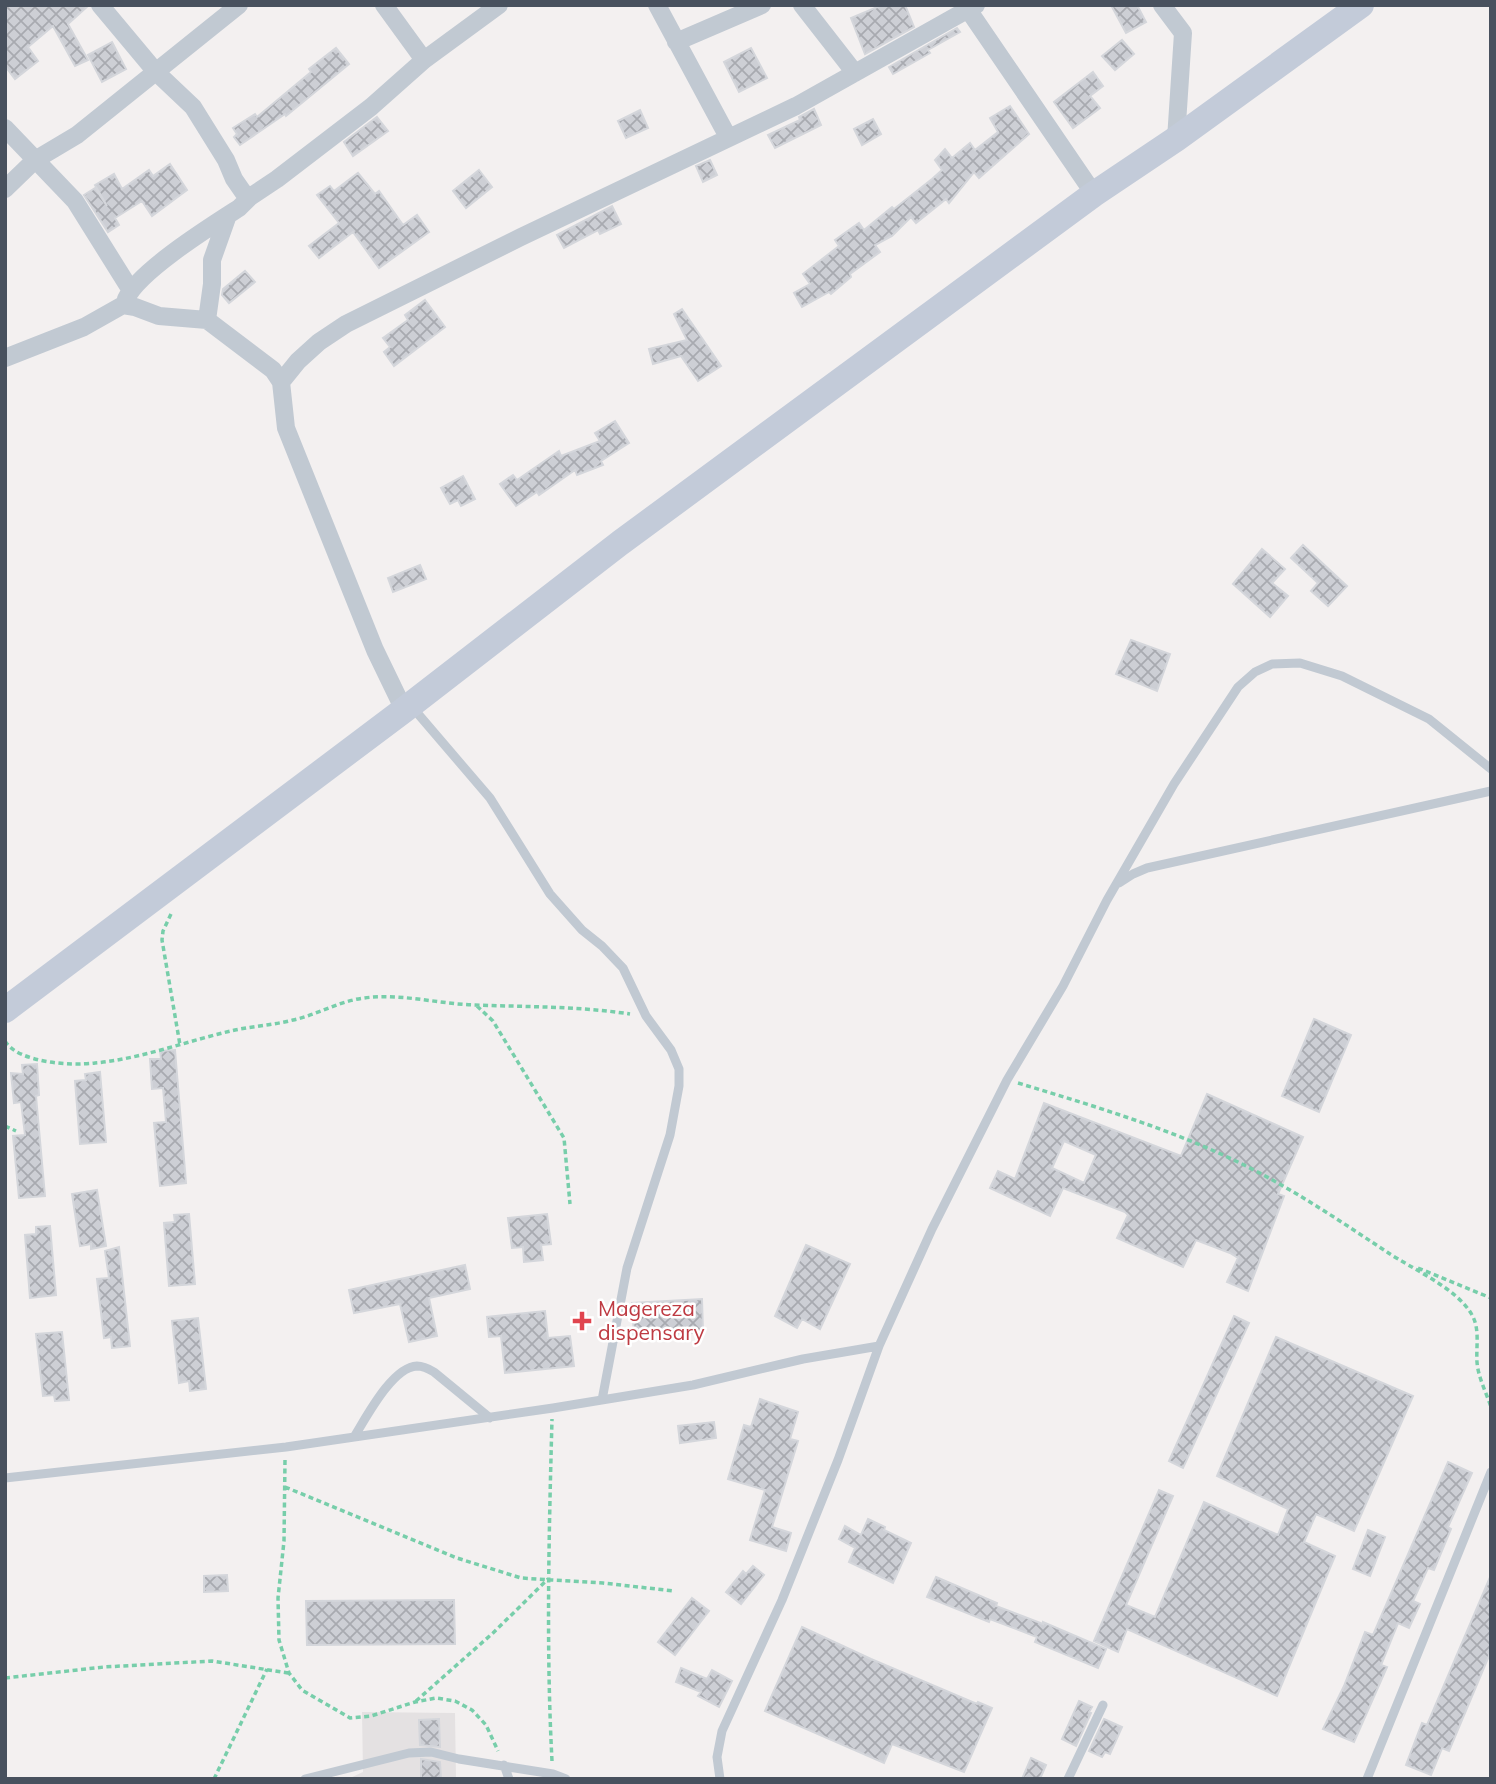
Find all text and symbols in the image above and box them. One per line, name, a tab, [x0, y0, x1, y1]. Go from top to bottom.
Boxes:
place label: Magereza dispensary	[598, 1295, 705, 1345]
marker: Magereza dispensary	[572, 1311, 592, 1331]

